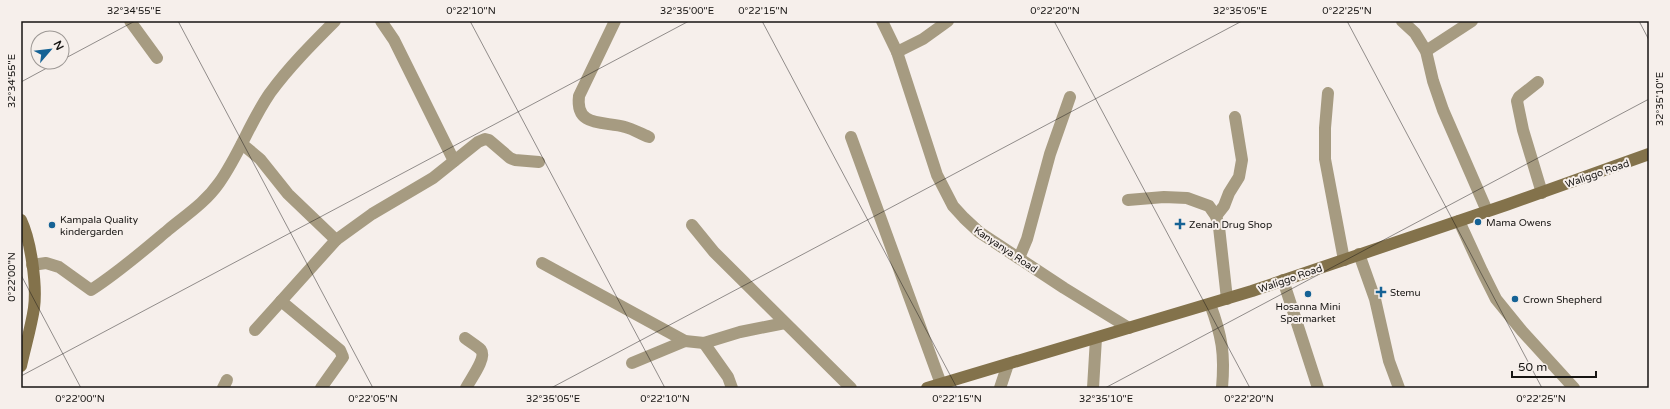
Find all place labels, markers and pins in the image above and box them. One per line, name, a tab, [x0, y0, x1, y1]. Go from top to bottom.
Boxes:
place label: Kampala Quality kindergarden	[60, 214, 139, 238]
marker: Mama Owens	[1473, 217, 1483, 227]
place label: Mama Owens	[1486, 217, 1551, 229]
marker: Zenah Drug Shop	[1174, 218, 1186, 230]
place label: Zenah Drug Shop	[1189, 219, 1272, 231]
marker: Kampala Quality kindergarden	[47, 220, 57, 230]
marker: Stemu	[1375, 286, 1387, 298]
place label: Stemu	[1390, 287, 1421, 299]
marker: Hosanna Mini Spermarket	[1303, 289, 1313, 299]
marker: Crown Shepherd	[1510, 294, 1520, 304]
place label: Crown Shepherd	[1523, 294, 1602, 306]
place label: Hosanna Mini Spermarket	[1276, 301, 1340, 325]

